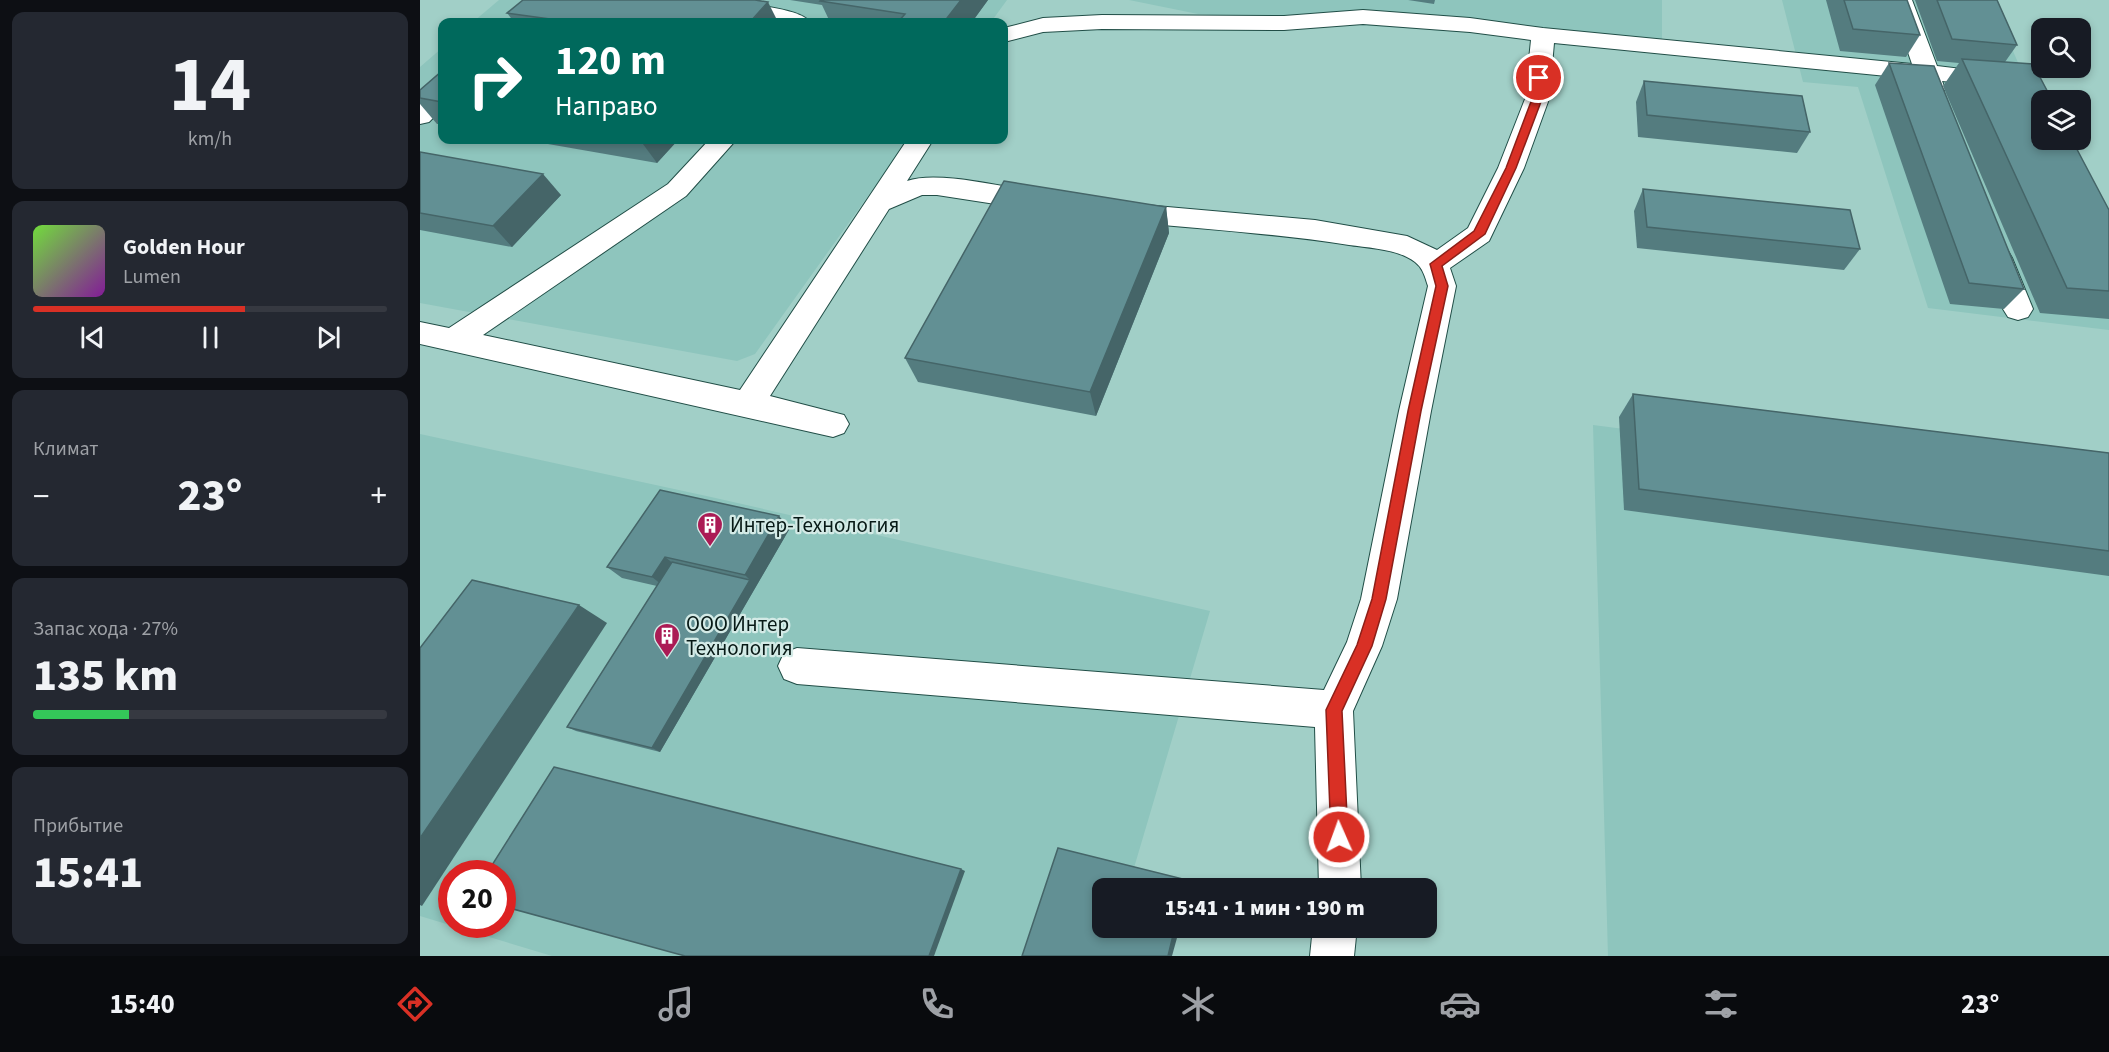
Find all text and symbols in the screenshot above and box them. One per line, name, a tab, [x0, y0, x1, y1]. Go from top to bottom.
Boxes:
map controls	[2031, 18, 2091, 150]
button: search	[2031, 18, 2091, 78]
text: 14	[169, 30, 251, 141]
text: 120 m	[555, 31, 666, 91]
icon: right	[456, 42, 534, 120]
pin	[1513, 52, 1564, 103]
icon: arrive	[1522, 61, 1555, 94]
text: Направо	[555, 87, 658, 126]
button: layers	[2031, 90, 2091, 150]
text: km/h	[188, 125, 232, 153]
text: Golden Hour	[123, 231, 245, 263]
text: Lumen	[123, 263, 181, 291]
icon: previous	[76, 321, 109, 354]
icon: pause	[194, 321, 227, 354]
icon: next	[312, 321, 345, 354]
text: Климат	[33, 435, 99, 463]
text: 23°	[178, 464, 242, 528]
text: −	[33, 473, 49, 520]
text: +	[371, 473, 387, 520]
building icon: Интер-Технология	[695, 510, 725, 548]
place label: Интер-Технология	[730, 510, 899, 540]
place label: ООО Интер Технология	[686, 609, 793, 663]
text: Запас хода · 27%	[33, 615, 178, 643]
building icon: ООО Интер Технология	[652, 621, 682, 659]
text: 135 km	[33, 644, 178, 708]
position arrow	[1307, 805, 1371, 869]
text: Прибытие	[33, 812, 123, 840]
text: 15:41	[33, 841, 143, 905]
speed limit sign: 20	[438, 860, 516, 938]
text: 15:41 · 1 мин · 190 m	[1164, 892, 1365, 924]
icon: directions	[394, 983, 436, 1025]
icon: music	[655, 983, 697, 1025]
icon: phone	[916, 983, 958, 1025]
icon: climate	[1177, 983, 1219, 1025]
icon: car	[1439, 983, 1481, 1025]
icon: filters	[1700, 983, 1742, 1025]
text: 15:40	[110, 985, 175, 1024]
text: 23°	[1961, 985, 1999, 1024]

